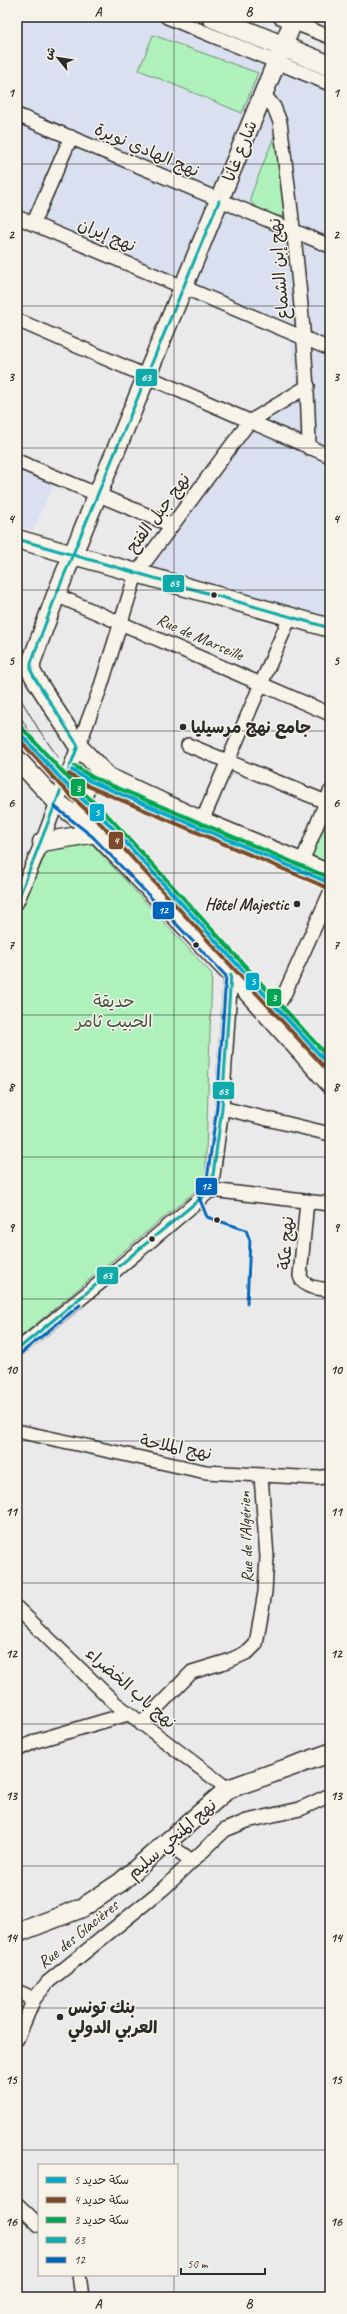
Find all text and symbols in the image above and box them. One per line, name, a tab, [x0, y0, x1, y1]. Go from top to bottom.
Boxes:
text: A	[95, 4, 103, 20]
text: B	[246, 4, 254, 20]
north arrow	[38, 38, 78, 78]
text: ش	[40, 44, 58, 62]
text: 1	[8, 85, 16, 101]
text: 1	[333, 85, 341, 101]
street label: شارع غانا	[218, 117, 263, 185]
street label: نهج الهادي نويرة	[91, 118, 203, 183]
street label: نهج إيران	[74, 213, 139, 257]
street label: نهج إبن الشماع	[264, 217, 295, 321]
text: 2	[8, 227, 15, 243]
text: 2	[333, 227, 340, 243]
line badge: 63	[135, 368, 158, 387]
text: 3	[8, 369, 15, 385]
text: 3	[333, 369, 340, 385]
text: 63	[141, 370, 152, 384]
street label: نهج جبل الفتح	[121, 469, 196, 558]
text: 4	[8, 511, 16, 527]
text: 4	[333, 511, 341, 527]
line badge: 63	[162, 574, 185, 593]
text: 63	[169, 576, 180, 590]
unlabelled marker	[209, 590, 219, 600]
street label: Rue de Marseille	[154, 609, 248, 666]
text: 5	[8, 653, 15, 669]
text: 5	[333, 653, 340, 669]
place label: جامع نهج مرسيليا	[191, 717, 311, 739]
marker: جامع نهج مرسيليا	[178, 722, 188, 732]
line badge: 3	[70, 778, 86, 797]
text: 3	[76, 781, 82, 795]
text: 6	[8, 795, 15, 811]
text: 6	[333, 795, 340, 811]
line badge: 5	[89, 803, 105, 822]
text: 5	[95, 805, 101, 819]
line badge: 4	[108, 831, 124, 850]
text: 4	[114, 833, 121, 847]
place label: Hôtel Majestic	[205, 894, 289, 915]
marker: Hôtel Majestic	[292, 899, 302, 909]
line badge: 12	[152, 901, 175, 920]
text: 12	[158, 903, 169, 917]
text: 7	[8, 937, 15, 953]
text: 7	[333, 937, 340, 953]
unlabelled marker	[191, 940, 201, 950]
line badge: 5	[245, 972, 260, 991]
text: 5	[251, 974, 257, 988]
line badge: 3	[266, 988, 282, 1007]
text: 3	[272, 990, 278, 1004]
park label: حديقة الحبيب ثامر	[74, 991, 152, 1032]
text: 8	[8, 1079, 16, 1095]
text: 8	[333, 1079, 341, 1095]
line badge: 63	[212, 1081, 235, 1100]
text: 63	[218, 1084, 229, 1098]
line badge: 12	[195, 1177, 218, 1196]
text: 12	[201, 1179, 212, 1193]
unlabelled marker	[212, 1215, 222, 1225]
street label: نهج عكة	[274, 1215, 299, 1271]
text: 9	[8, 1220, 15, 1236]
text: 9	[333, 1220, 340, 1236]
unlabelled marker	[147, 1234, 157, 1244]
line badge: 63	[96, 1266, 119, 1285]
text: 63	[102, 1268, 113, 1282]
text: 10	[5, 1362, 18, 1378]
text: 10	[330, 1362, 343, 1378]
street label: نهج الملاحة	[138, 1430, 214, 1465]
street label: Rue de l'Algérien	[234, 1491, 258, 1583]
text: 11	[5, 1504, 19, 1520]
text: 11	[330, 1504, 344, 1520]
street label: نهج باب الخضراء	[81, 1643, 181, 1734]
text: 12	[5, 1646, 18, 1662]
text: 12	[330, 1646, 343, 1662]
text: 13	[5, 1788, 18, 1804]
text: 13	[330, 1788, 343, 1804]
street label: نهج المنجي سليم	[123, 1794, 224, 1887]
street label: Rue des Glacières	[34, 1894, 123, 1973]
text: 14	[5, 1930, 19, 1946]
text: 14	[330, 1930, 344, 1946]
place label: بنك تونس العربي الدولي	[68, 1997, 157, 2043]
marker: بنك تونس العربي الدولي	[55, 2012, 65, 2022]
text: 15	[5, 2072, 18, 2088]
text: 15	[330, 2072, 343, 2088]
legend	[38, 2164, 178, 2276]
text: سكة حديد 5	[74, 2172, 129, 2188]
text: سكة حديد 4	[74, 2192, 129, 2208]
text: سكة حديد 3	[74, 2212, 129, 2228]
text: 16	[5, 2214, 18, 2230]
text: 16	[330, 2214, 343, 2230]
text: 63	[74, 2232, 86, 2248]
scale bar	[181, 2250, 265, 2276]
text: 12	[74, 2252, 86, 2268]
text: 50 m	[187, 2256, 209, 2272]
text: A	[95, 2296, 103, 2312]
text: B	[246, 2296, 254, 2312]

